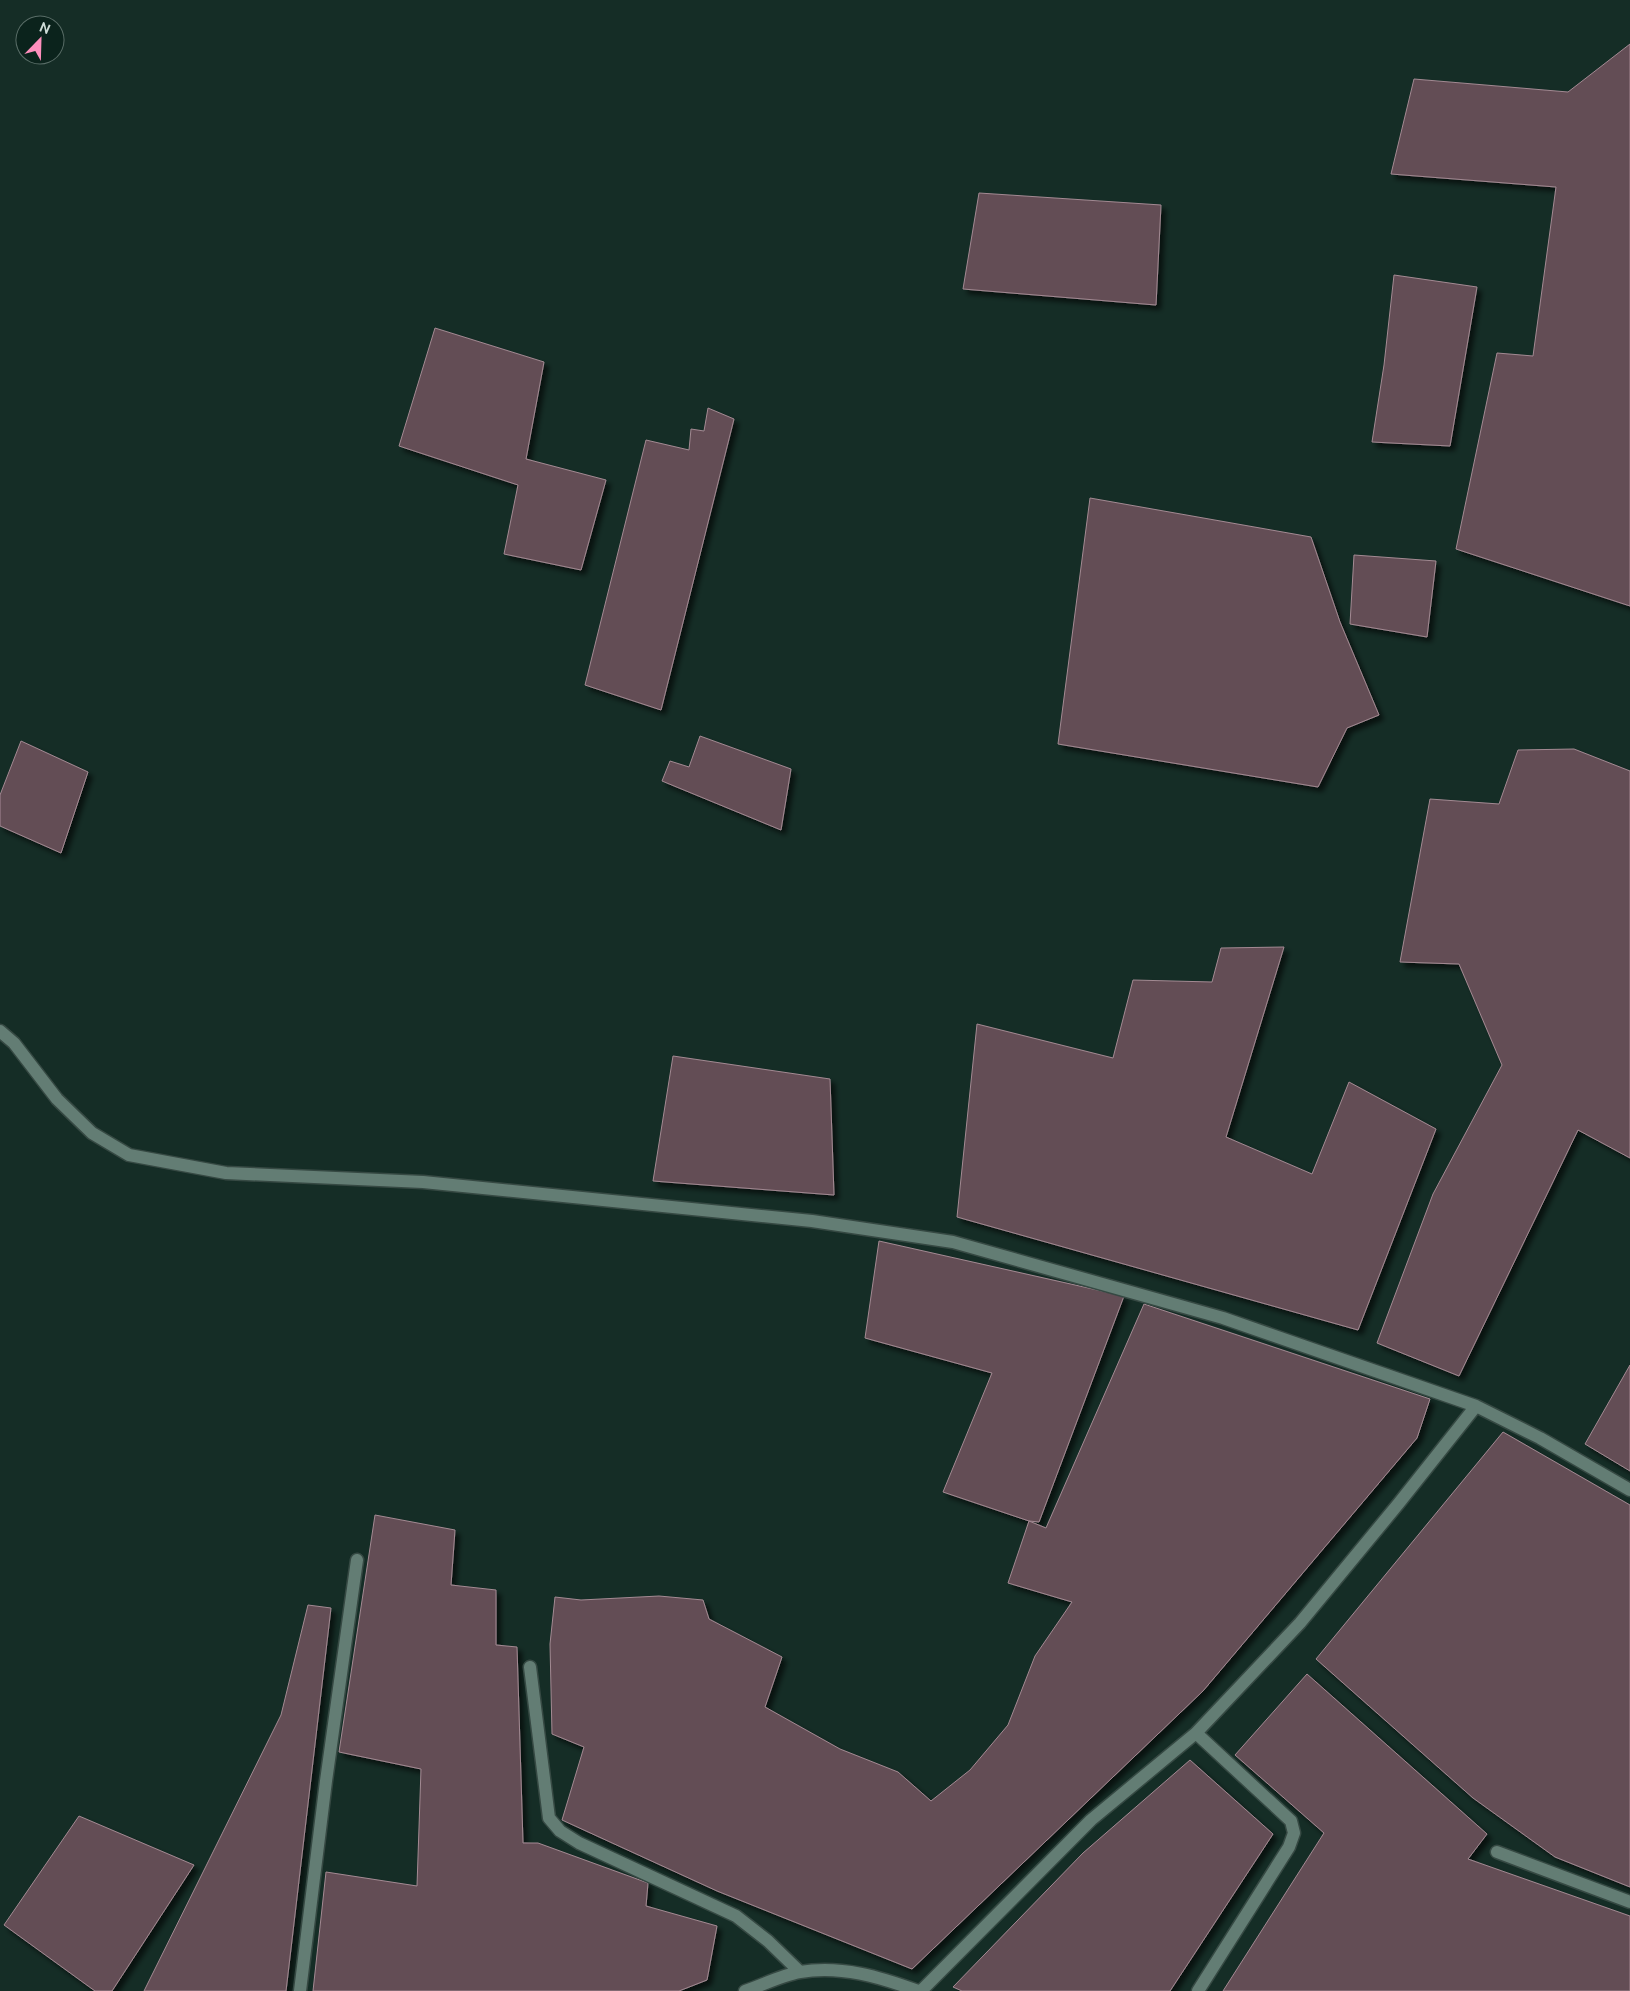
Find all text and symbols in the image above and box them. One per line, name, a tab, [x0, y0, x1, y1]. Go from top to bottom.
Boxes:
north arrow	[15, 15, 65, 65]
text: N	[37, 19, 53, 37]

